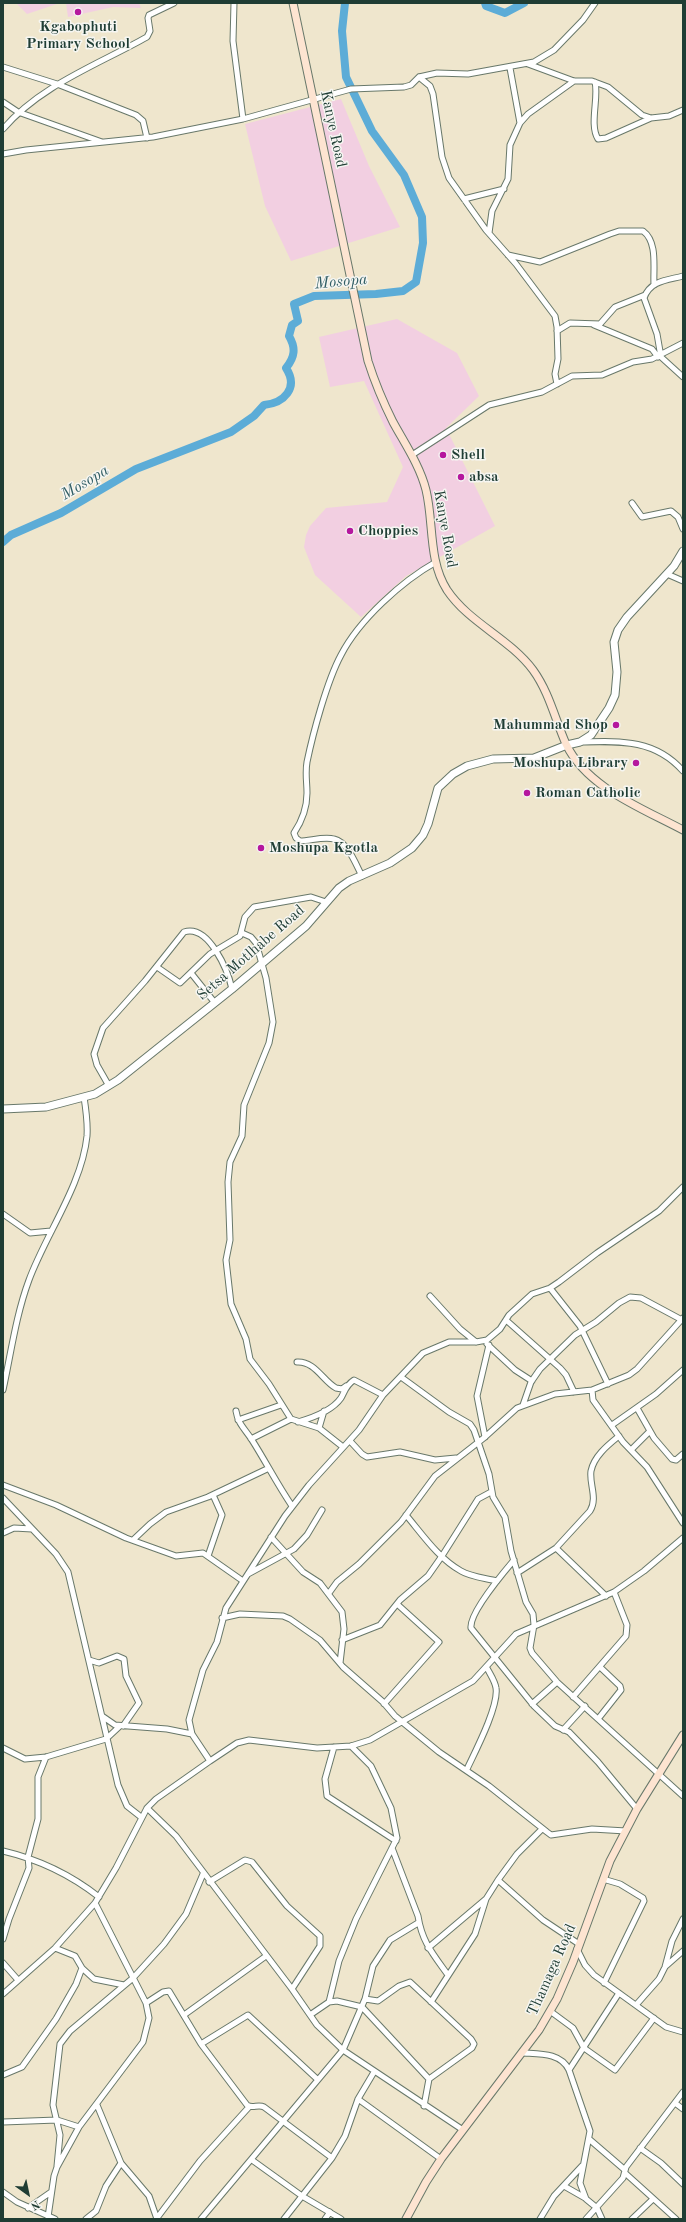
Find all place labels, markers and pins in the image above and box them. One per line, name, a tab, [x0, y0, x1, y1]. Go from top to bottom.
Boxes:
marker: Kgabophuti Primary School	[73, 7, 83, 17]
place label: Kgabophuti Primary School	[26, 18, 130, 53]
place label: Shell	[451, 446, 485, 464]
marker: Shell	[438, 450, 448, 460]
place label: absa	[469, 468, 499, 486]
marker: absa	[456, 472, 466, 482]
place label: Choppies	[358, 522, 418, 540]
marker: Choppies	[345, 526, 355, 536]
place label: Mahummad Shop	[493, 716, 608, 734]
marker: Mahummad Shop	[611, 720, 621, 730]
place label: Moshupa Library	[513, 754, 628, 772]
marker: Moshupa Library	[631, 758, 641, 768]
place label: Roman Catholic	[535, 784, 641, 802]
marker: Roman Catholic	[522, 788, 532, 798]
place label: Moshupa Kgotla	[269, 839, 378, 857]
marker: Moshupa Kgotla	[256, 843, 266, 853]

